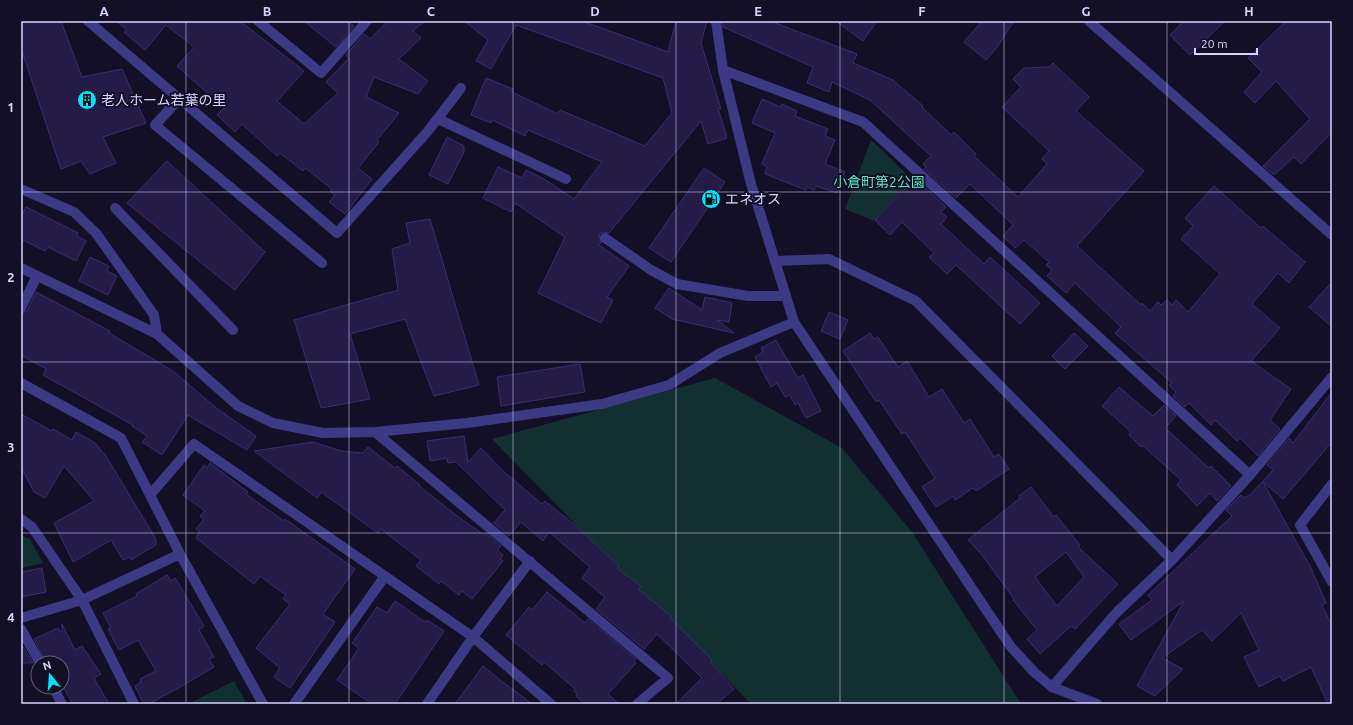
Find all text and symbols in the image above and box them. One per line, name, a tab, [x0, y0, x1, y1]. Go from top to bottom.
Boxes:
text: A	[99, 4, 109, 18]
text: B	[263, 4, 272, 18]
text: C	[427, 4, 436, 18]
text: D	[590, 4, 600, 18]
text: E	[754, 4, 762, 18]
text: F	[918, 4, 926, 18]
text: G	[1082, 4, 1091, 18]
text: H	[1244, 4, 1254, 18]
scale bar	[1195, 30, 1257, 56]
text: 20 m	[1201, 37, 1228, 50]
building icon: 老人ホーム若葉の里	[76, 89, 98, 111]
place label: 老人ホーム若葉の里	[101, 92, 227, 108]
text: 1	[7, 100, 15, 114]
park label: 小倉町第2公園	[833, 174, 925, 190]
fuel station icon: エネオス	[700, 188, 722, 210]
place label: エネオス	[725, 191, 781, 207]
text: 2	[7, 270, 15, 284]
text: 3	[7, 440, 15, 454]
text: 4	[7, 610, 15, 624]
north arrow	[30, 655, 70, 695]
text: N	[41, 658, 53, 672]

